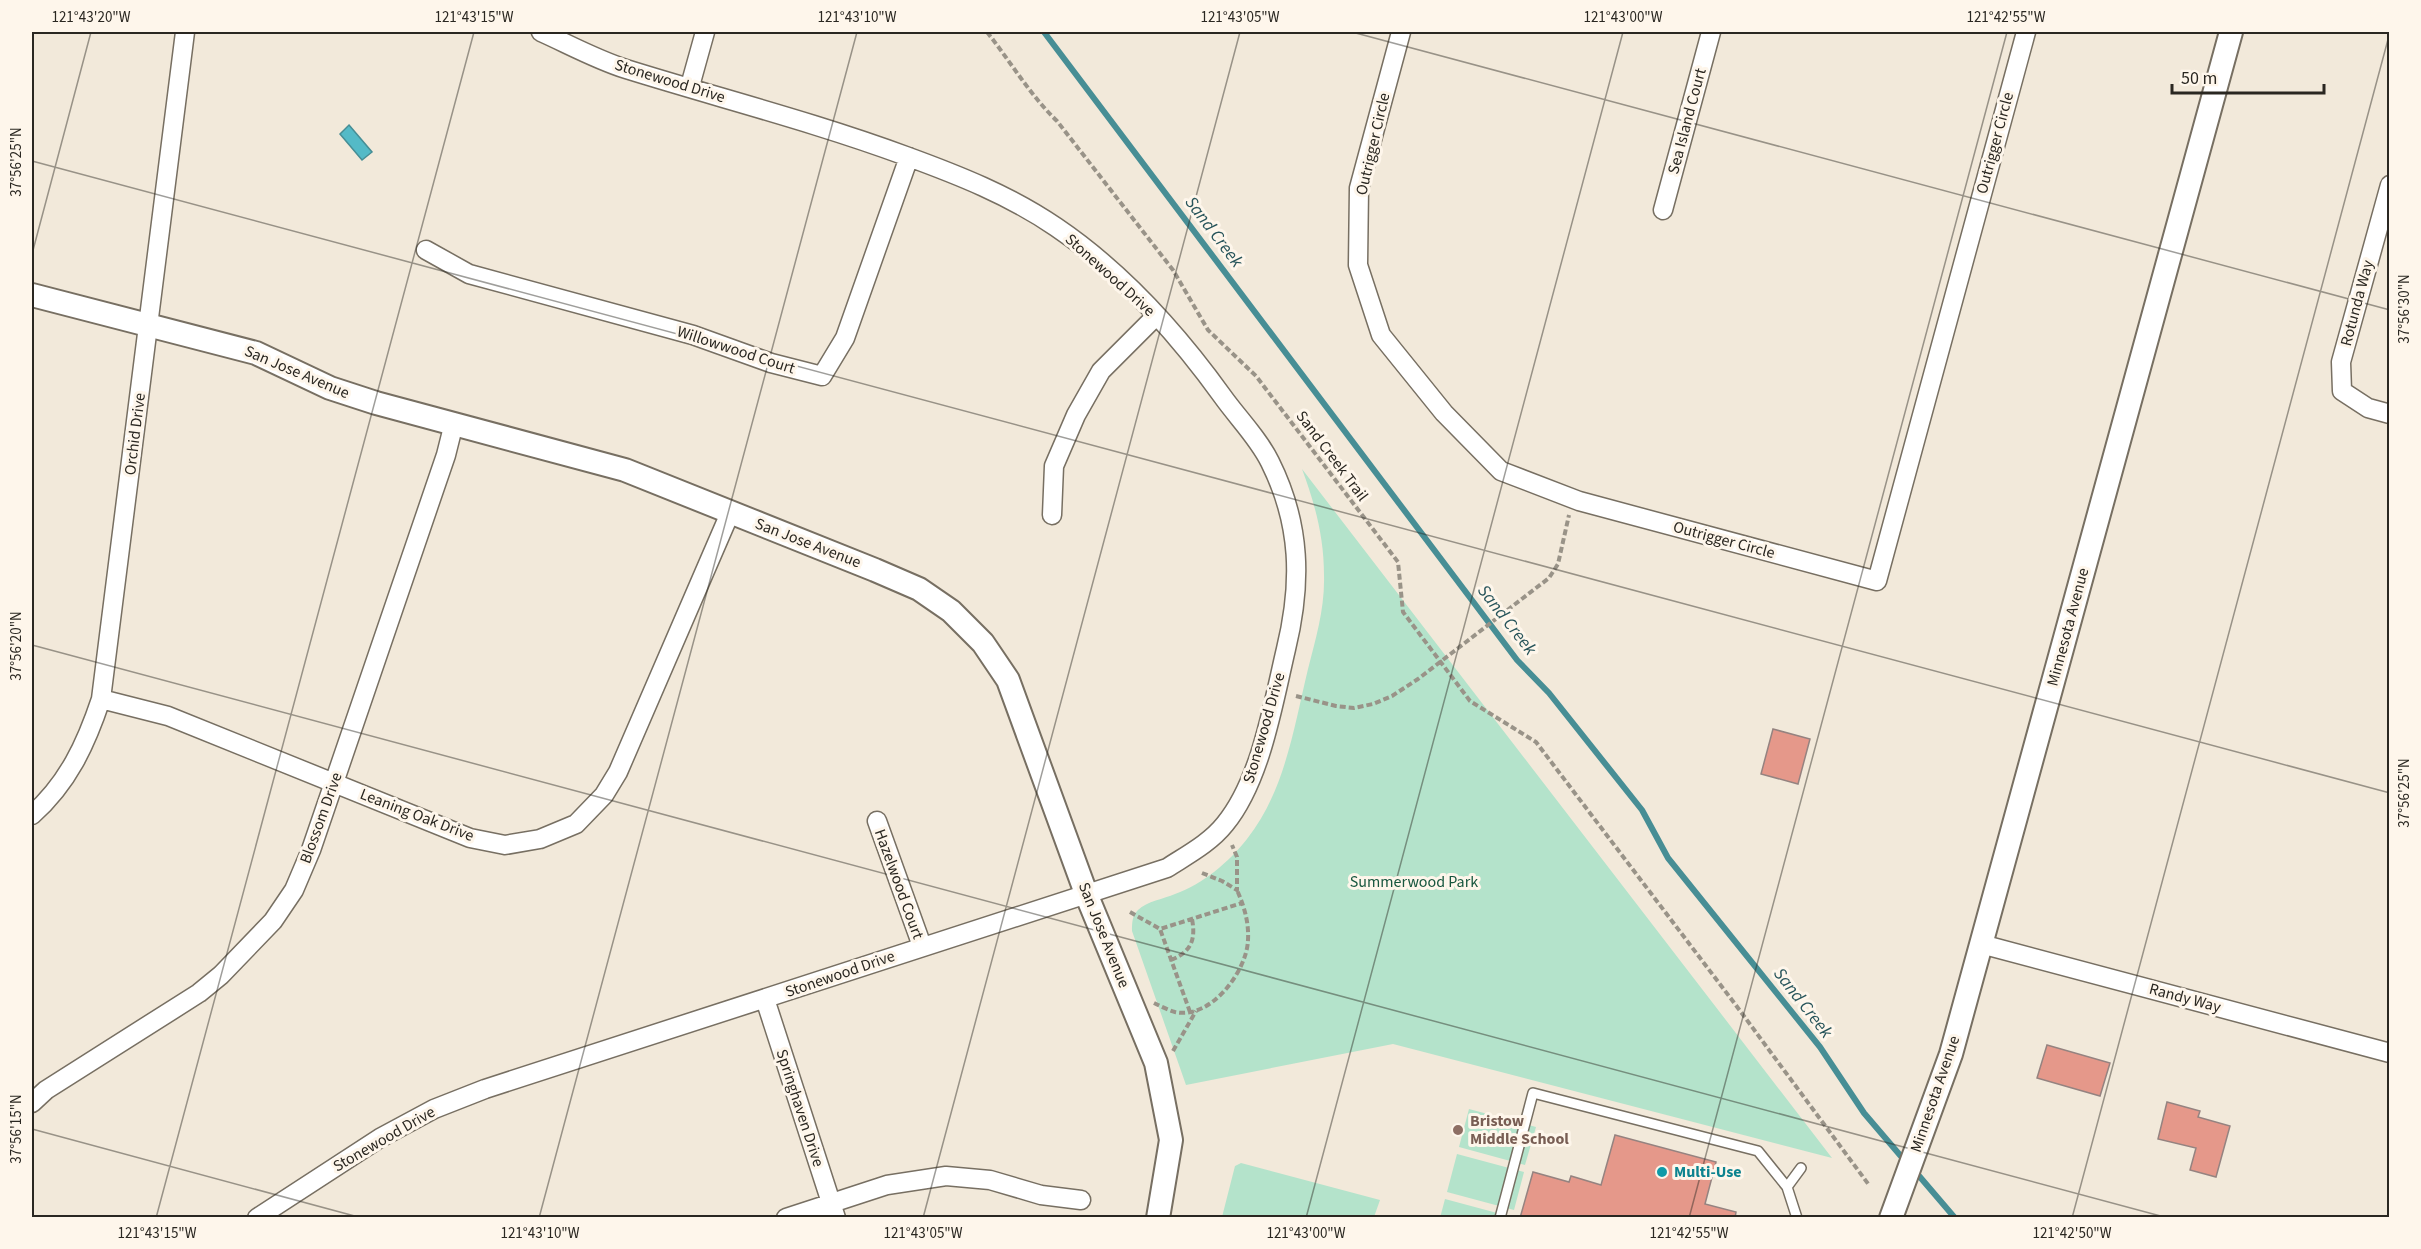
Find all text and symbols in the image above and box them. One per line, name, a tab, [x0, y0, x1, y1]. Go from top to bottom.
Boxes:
text: 121°43'20"W	[51, 7, 131, 28]
text: 121°43'15"W	[434, 7, 514, 28]
text: 121°43'10"W	[817, 7, 897, 28]
text: 121°43'05"W	[1200, 7, 1280, 28]
text: 121°43'00"W	[1583, 7, 1663, 28]
text: 121°42'55"W	[1966, 7, 2046, 28]
street label: Stonewood Drive	[612, 54, 728, 108]
scale bar	[2172, 57, 2324, 95]
street label: Sea Island Court	[1662, 65, 1712, 176]
text: 50 m	[2181, 66, 2217, 91]
street label: Outrigger Circle	[1971, 90, 2019, 196]
street label: Outrigger Circle	[1351, 91, 1395, 197]
text: 37°56'25"N	[6, 127, 27, 197]
water label: Sand Creek	[1179, 191, 1249, 273]
street label: Stonewood Drive	[1060, 229, 1160, 321]
street label: Rotunda Way	[2335, 257, 2379, 348]
text: 37°56'30"N	[2394, 274, 2415, 344]
street label: Willowwood Court	[674, 321, 799, 380]
street label: San Jose Avenue	[241, 340, 353, 404]
street label: Orchid Drive	[119, 392, 151, 476]
street label: Sand Creek Trail	[1291, 406, 1373, 506]
street label: San Jose Avenue	[752, 513, 864, 573]
street label: Outrigger Circle	[1671, 516, 1777, 564]
street label: Minnesota Avenue	[2042, 565, 2094, 689]
water label: Sand Creek	[1472, 580, 1543, 661]
text: 37°56'20"N	[6, 611, 27, 681]
street label: Stonewood Drive	[1238, 670, 1290, 786]
text: 37°56'25"N	[2394, 758, 2415, 828]
street label: Blossom Drive	[294, 769, 348, 867]
street label: Leaning Oak Drive	[357, 783, 477, 847]
street label: Hazelwood Court	[869, 826, 929, 943]
park label: Summerwood Park	[1350, 871, 1478, 893]
street label: San Jose Avenue	[1073, 879, 1135, 991]
street label: Stonewood Drive	[782, 945, 898, 1003]
water label: Sand Creek	[1768, 963, 1839, 1044]
street label: Randy Way	[2147, 978, 2224, 1018]
street label: Minnesota Avenue	[1905, 1033, 1965, 1155]
street label: Springhaven Drive	[771, 1046, 829, 1170]
text: 37°56'15"N	[6, 1094, 27, 1164]
street label: Stonewood Drive	[329, 1101, 439, 1177]
place label: Bristow Middle School	[1470, 1110, 1569, 1150]
marker: Bristow Middle School	[1451, 1123, 1465, 1137]
place label: Multi-Use	[1674, 1161, 1742, 1183]
marker: Multi-Use	[1655, 1165, 1669, 1179]
text: 121°43'15"W	[117, 1223, 197, 1244]
text: 121°43'10"W	[500, 1223, 580, 1244]
text: 121°43'05"W	[883, 1223, 963, 1244]
text: 121°43'00"W	[1266, 1223, 1346, 1244]
text: 121°42'55"W	[1649, 1223, 1729, 1244]
text: 121°42'50"W	[2032, 1223, 2112, 1244]

